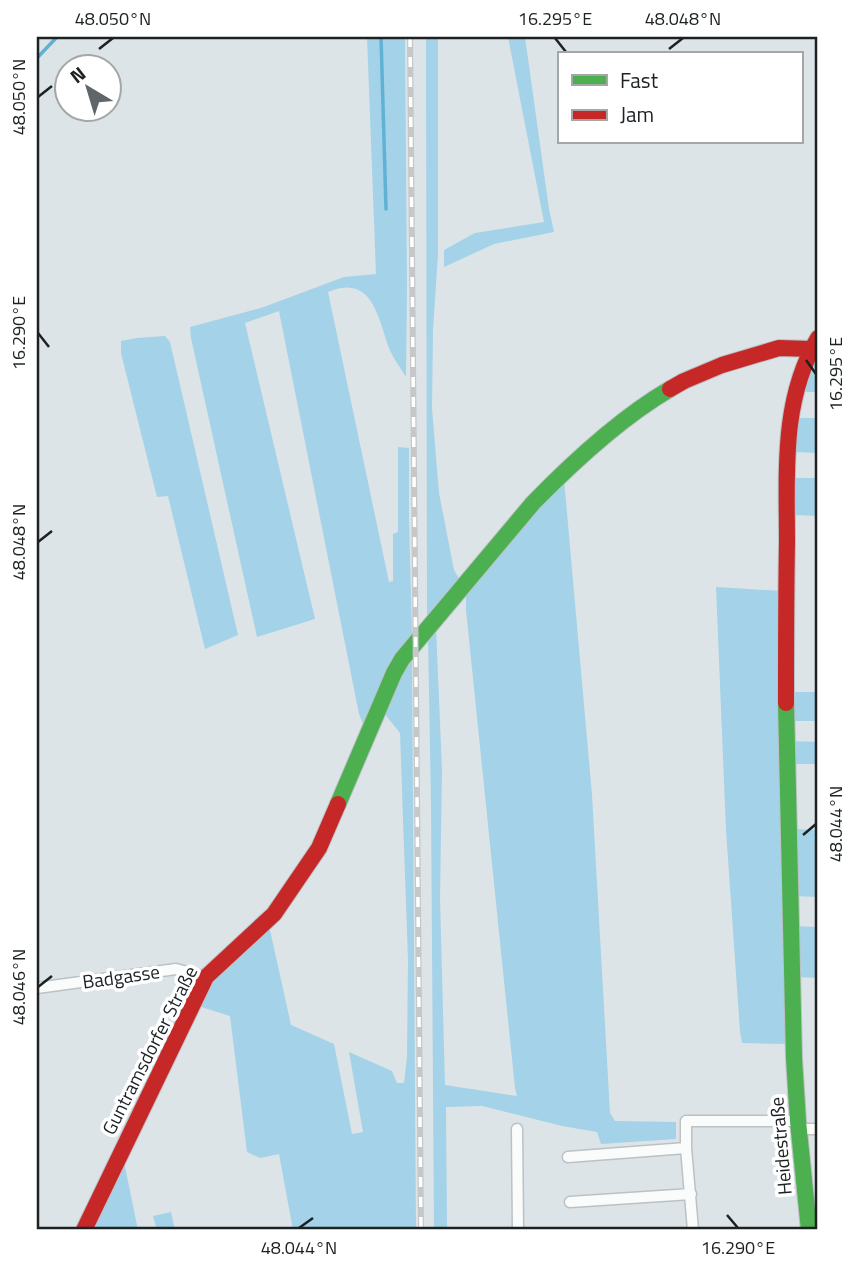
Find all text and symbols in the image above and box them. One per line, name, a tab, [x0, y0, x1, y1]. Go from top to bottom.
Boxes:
text: 48.050°N	[75, 5, 151, 32]
text: 16.295°E	[518, 5, 592, 32]
text: 48.048°N	[645, 5, 721, 32]
north arrow	[52, 52, 122, 122]
legend	[558, 52, 802, 144]
text: 48.050°N	[5, 59, 32, 135]
text: N	[63, 59, 91, 90]
text: Fast	[620, 64, 659, 96]
text: Jam	[620, 98, 654, 130]
text: 16.290°E	[5, 296, 32, 370]
text: 16.295°E	[822, 337, 849, 411]
text: 48.048°N	[5, 504, 32, 580]
text: 48.044°N	[822, 786, 849, 862]
text: 48.046°N	[5, 949, 32, 1025]
street label: Badgasse	[80, 956, 162, 996]
street label: Guntramsdorfer Straße	[94, 961, 204, 1139]
street label: Heidestraße	[761, 1096, 799, 1196]
text: 48.044°N	[261, 1234, 337, 1261]
text: 16.290°E	[701, 1234, 775, 1261]

